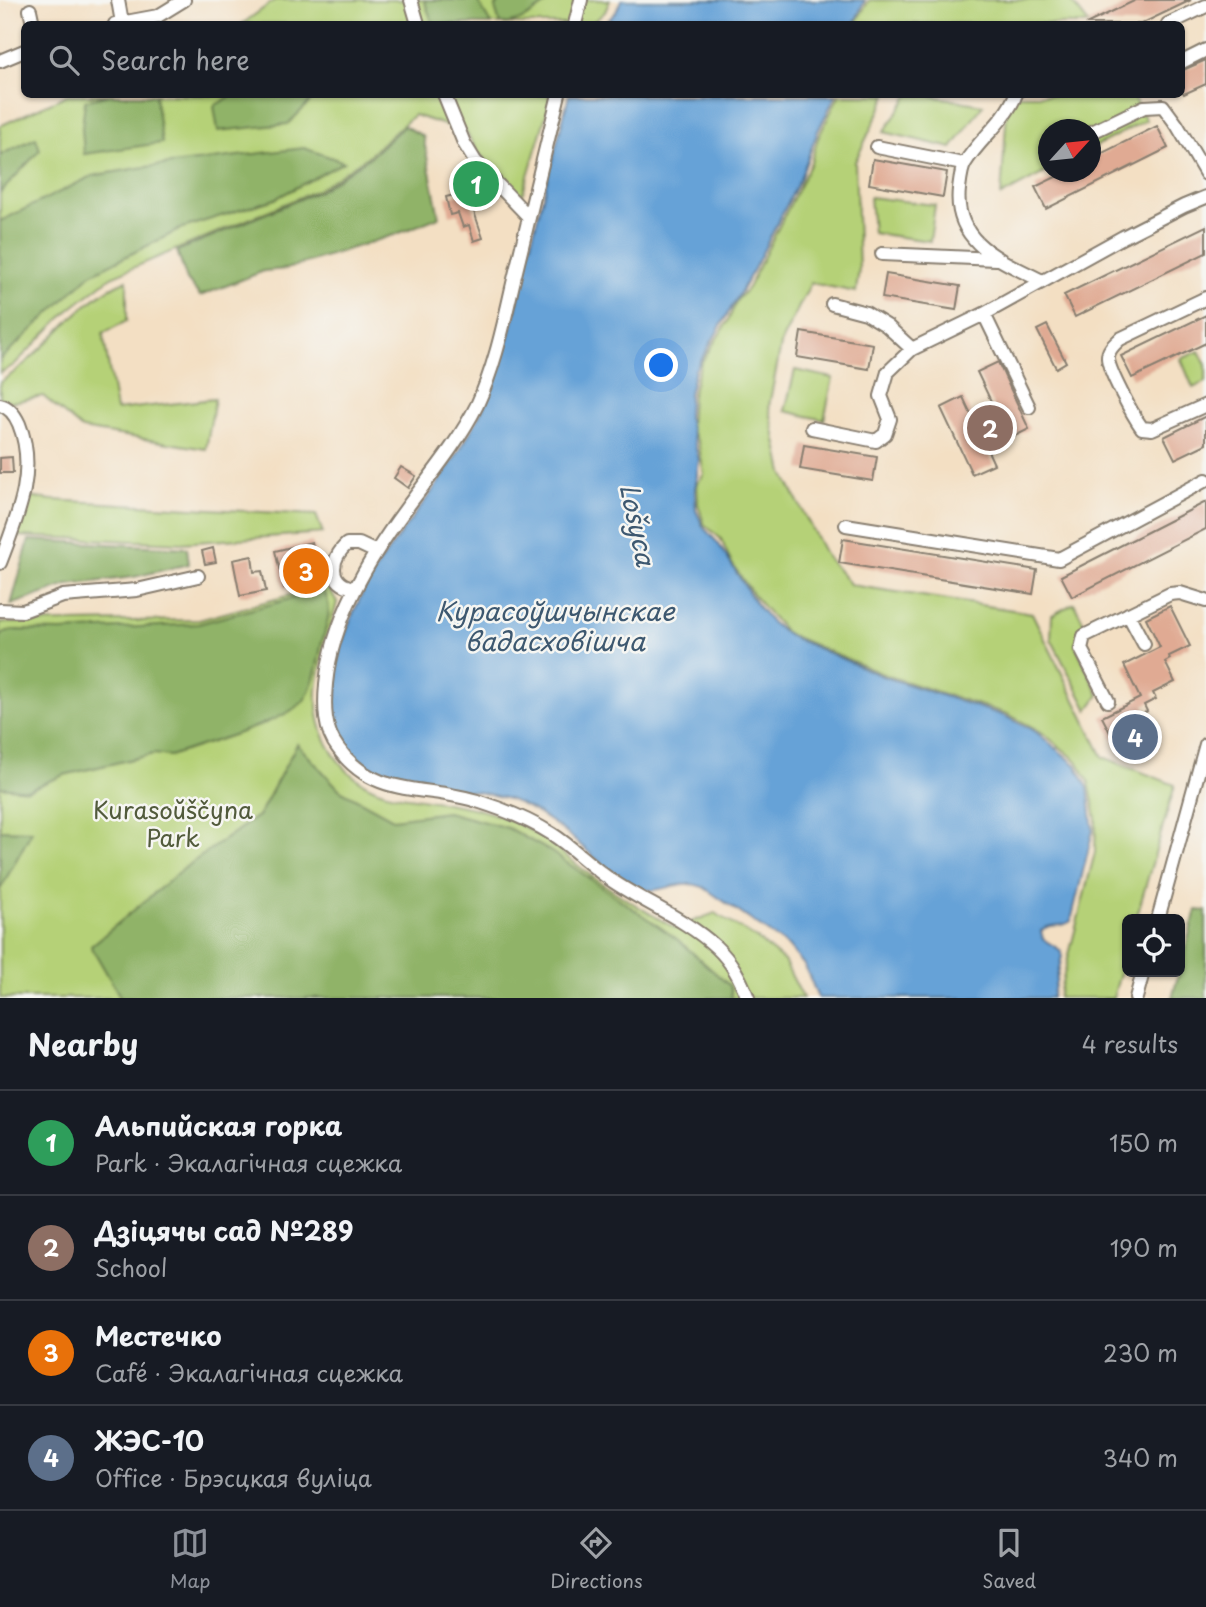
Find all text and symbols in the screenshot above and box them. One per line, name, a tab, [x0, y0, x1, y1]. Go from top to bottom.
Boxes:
search box	[21, 21, 1185, 98]
text: Search here	[101, 40, 250, 79]
icon: search	[45, 41, 83, 79]
north arrow	[1038, 119, 1101, 182]
pin: 1	[453, 158, 499, 210]
your location	[644, 348, 678, 382]
pin: 2	[967, 402, 1013, 454]
water label: Lošyca	[611, 480, 666, 570]
pin: 3	[283, 545, 329, 597]
water label: Курасоўшчынскае вадасховішча	[436, 591, 676, 660]
pin: 4	[1112, 711, 1158, 763]
park label: Kurasoŭščyna Park	[93, 791, 253, 855]
map controls	[1122, 914, 1185, 977]
button: locate	[1122, 914, 1185, 977]
text: Nearby	[28, 1021, 138, 1066]
text: 4 results	[1082, 1026, 1178, 1061]
text: Альпийская горка	[95, 1106, 342, 1145]
text: 1	[46, 1125, 57, 1160]
text: 150 m	[1109, 1125, 1178, 1160]
text: Park · Экалагічная сцежка	[95, 1145, 402, 1180]
text: Дзіцячы сад №289	[95, 1211, 354, 1250]
text: 2	[43, 1230, 59, 1265]
text: 190 m	[1110, 1230, 1178, 1265]
text: School	[95, 1250, 167, 1285]
text: Местечко	[95, 1316, 222, 1355]
text: 3	[43, 1335, 59, 1370]
text: 230 m	[1103, 1335, 1178, 1370]
text: Café · Экалагічная сцежка	[95, 1355, 403, 1390]
text: ЖЭС-10	[95, 1421, 204, 1460]
text: 4	[43, 1440, 59, 1475]
text: 340 m	[1103, 1440, 1178, 1475]
text: Office · Брэсцкая вуліца	[95, 1460, 372, 1495]
tab: Map	[170, 1524, 210, 1594]
tab: Directions	[550, 1524, 643, 1594]
tab: Saved	[982, 1524, 1036, 1594]

